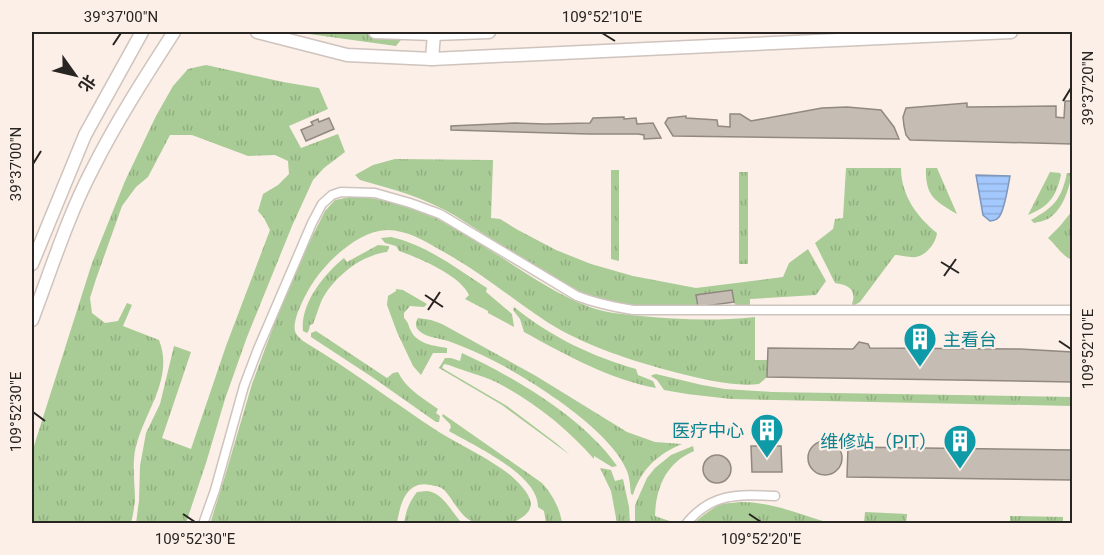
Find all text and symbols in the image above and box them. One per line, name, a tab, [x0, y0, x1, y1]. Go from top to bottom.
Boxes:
text: 39°37'00"N	[84, 8, 158, 26]
text: 109°52'10"E	[562, 8, 643, 26]
north arrow	[45, 45, 105, 105]
text: 39°37'20"N	[1079, 51, 1097, 125]
text: 北	[75, 71, 99, 95]
text: 39°37'00"N	[7, 127, 25, 201]
text: 109°52'10"E	[1079, 308, 1097, 389]
building icon: 主看台	[902, 321, 938, 368]
place label: 主看台	[943, 329, 997, 350]
text: 109°52'30"E	[7, 371, 25, 452]
building icon: 医疗中心	[749, 412, 785, 459]
place label: 医疗中心	[672, 420, 744, 441]
building icon: 维修站（PIT）	[942, 423, 978, 470]
place label: 维修站（PIT）	[820, 431, 937, 452]
text: 109°52'30"E	[155, 530, 236, 548]
text: 109°52'20"E	[721, 530, 802, 548]

